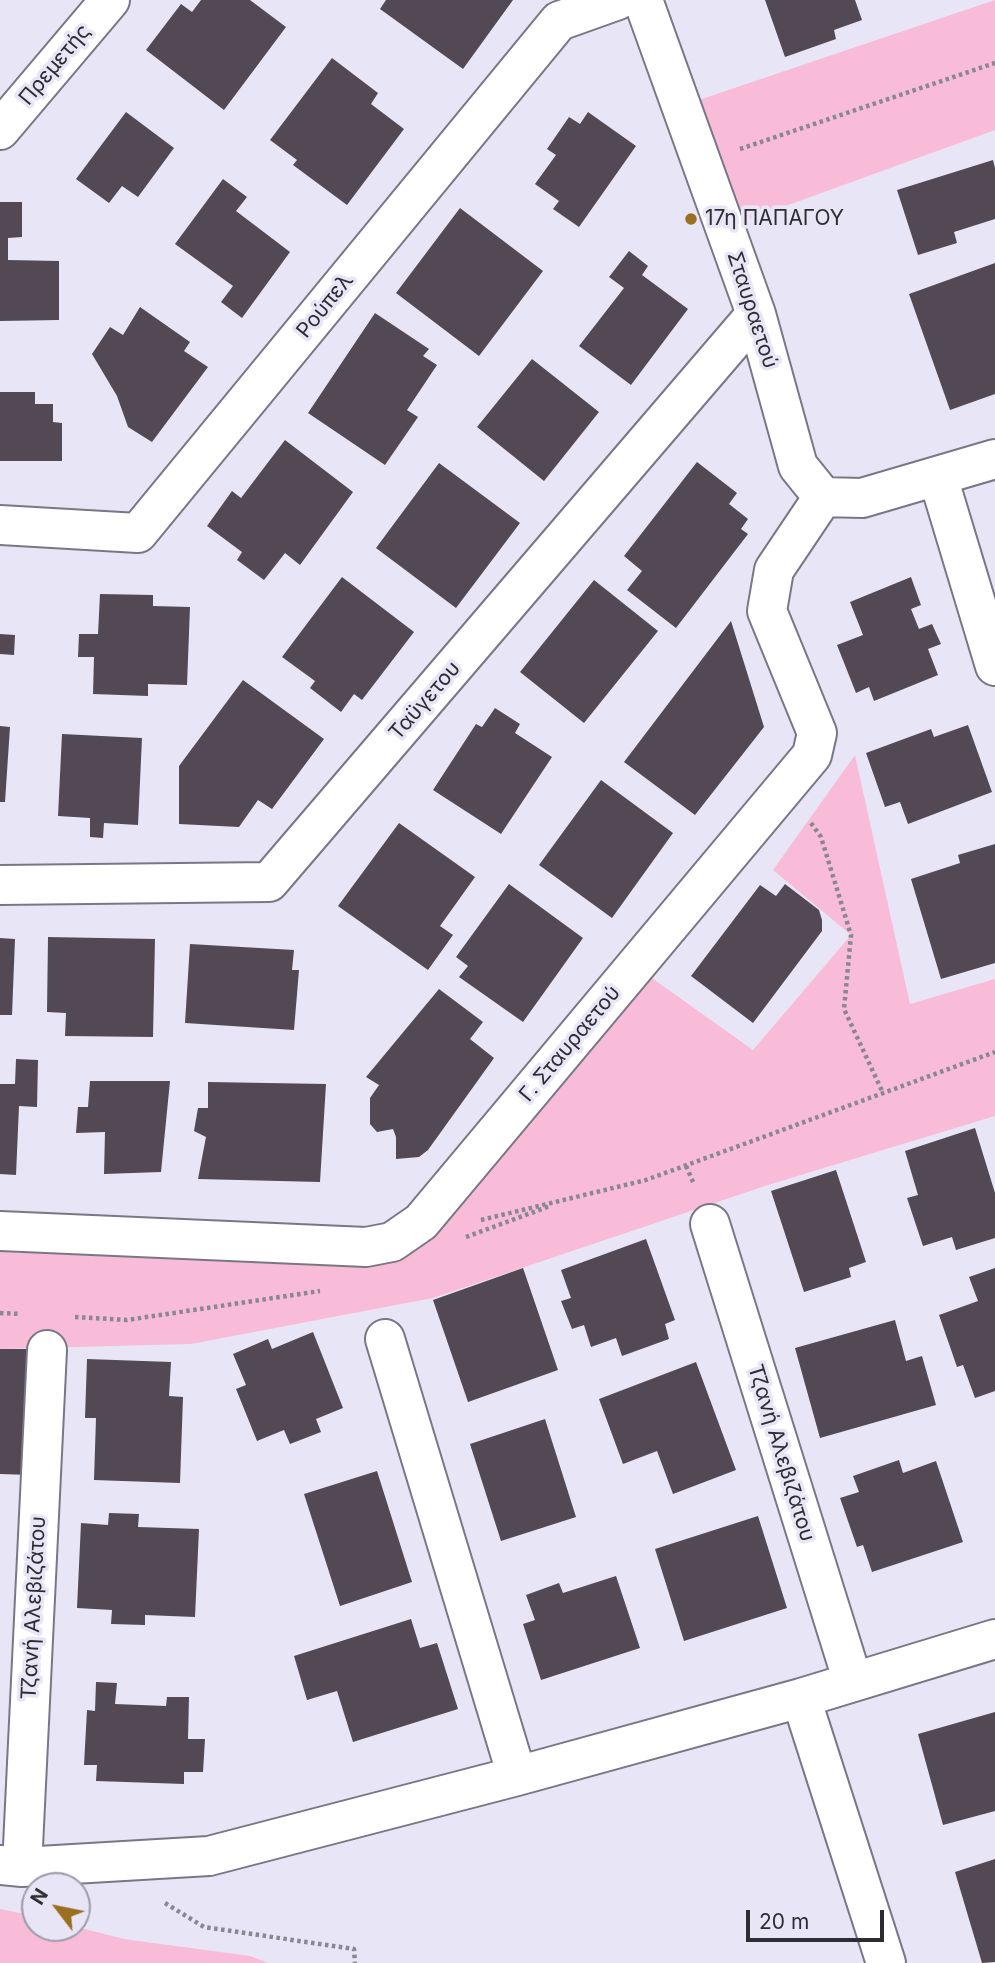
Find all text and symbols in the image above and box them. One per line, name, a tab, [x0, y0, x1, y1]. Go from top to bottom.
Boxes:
street label: Πρεμετής	[14, 19, 96, 111]
place label: 17η ΠΑΠΑΓΟΥ	[705, 206, 844, 232]
marker: 17η ΠΑΠΑΓΟΥ	[683, 211, 699, 227]
street label: Σταυραετού	[721, 248, 783, 372]
street label: Ρούπελ	[291, 269, 359, 343]
street label: Ταϋγετου	[384, 657, 466, 745]
street label: Γ. Σταυραετού	[514, 981, 626, 1107]
street label: Τζανή Αλεβιζάτου	[742, 1361, 820, 1545]
street label: Τζανή Αλεβιζάτου	[17, 1516, 51, 1700]
north arrow	[21, 1872, 91, 1942]
text: N	[26, 1884, 53, 1909]
scale bar	[750, 1896, 888, 1940]
text: 20 m	[759, 1909, 809, 1934]

